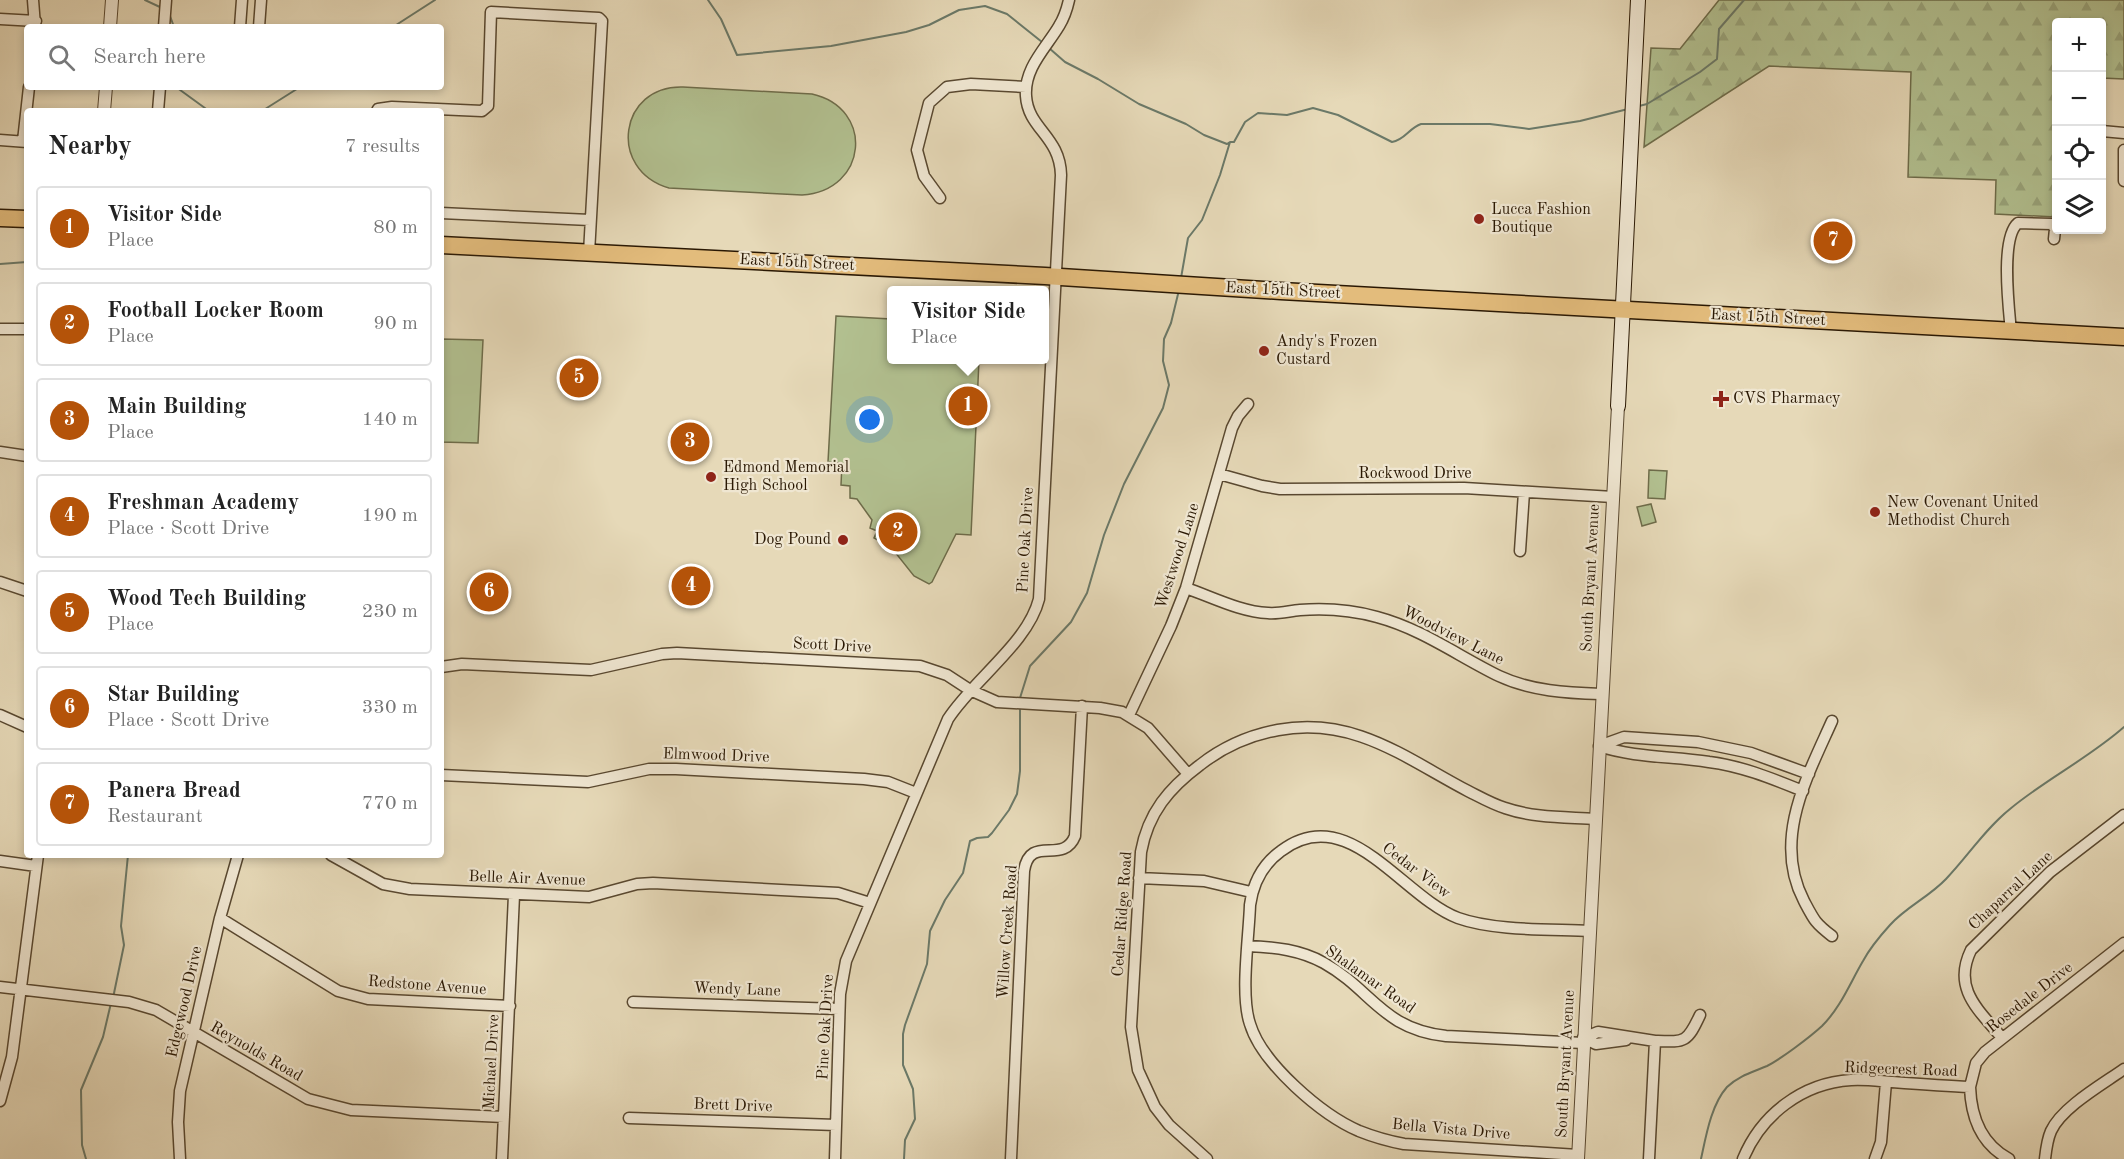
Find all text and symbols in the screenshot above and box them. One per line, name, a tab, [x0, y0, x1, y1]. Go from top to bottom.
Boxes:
map controls	[2052, 18, 2106, 234]
button: +	[2052, 18, 2106, 72]
search box	[24, 24, 444, 90]
icon: search	[45, 41, 78, 74]
text: Search here	[93, 46, 206, 68]
button: −	[2052, 72, 2106, 126]
button: locate	[2052, 126, 2106, 180]
text: Nearby	[48, 134, 132, 160]
text: 7 results	[345, 137, 420, 157]
button: layers	[2052, 180, 2106, 234]
place label: Lucca Fashion Boutique	[1491, 202, 1591, 236]
text: Visitor Side	[107, 204, 222, 226]
marker: Lucca Fashion Boutique	[1472, 212, 1486, 226]
text: 1	[64, 218, 75, 238]
text: 80 m	[373, 218, 418, 238]
pin: 7	[1814, 218, 1852, 264]
text: Place	[107, 231, 154, 251]
street label: East 15th Street	[739, 252, 856, 274]
street label: East 15th Street	[1225, 280, 1342, 302]
popup	[887, 286, 1049, 364]
text: Football Locker Room	[107, 300, 324, 322]
text: Visitor Side	[910, 301, 1026, 323]
street label: East 15th Street	[1710, 307, 1827, 329]
text: 2	[64, 314, 75, 334]
text: 90 m	[373, 314, 418, 334]
text: Place	[107, 327, 154, 347]
text: Place	[910, 328, 957, 348]
place label: Andy's Frozen Custard	[1276, 334, 1378, 368]
marker: Andy's Frozen Custard	[1257, 344, 1271, 358]
pin: 5	[560, 356, 598, 400]
pin: 1	[948, 384, 988, 428]
place label: CVS Pharmacy	[1733, 391, 1841, 407]
marker: CVS Pharmacy	[1714, 392, 1728, 406]
text: Main Building	[107, 396, 246, 418]
your location	[855, 405, 884, 434]
text: 3	[64, 410, 75, 430]
text: 140 m	[362, 410, 418, 430]
pin: 3	[670, 420, 710, 464]
text: Place	[107, 423, 154, 443]
place label: Edmond Memorial High School	[723, 460, 849, 494]
street label: Rockwood Drive	[1358, 466, 1472, 482]
marker: Edmond Memorial High School	[704, 470, 718, 484]
street label: Pine Oak Drive	[1015, 487, 1037, 593]
text: Freshman Academy	[107, 492, 299, 514]
place label: New Covenant United Methodist Church	[1887, 495, 2039, 529]
street label: Westwood Lane	[1153, 501, 1203, 611]
street label: South Bryant Avenue	[1579, 504, 1603, 652]
marker: New Covenant United Methodist Church	[1868, 505, 1882, 519]
text: 4	[64, 506, 75, 526]
text: 190 m	[362, 506, 418, 526]
pin: 2	[878, 510, 918, 554]
text: Place · Scott Drive	[107, 519, 269, 539]
place label: Dog Pound	[754, 532, 831, 548]
marker: Dog Pound	[836, 533, 850, 547]
pin: 4	[672, 564, 710, 608]
pin: 6	[470, 570, 508, 614]
text: Wood Tech Building	[107, 588, 306, 610]
text: 5	[64, 602, 75, 622]
text: 230 m	[362, 602, 418, 622]
street label: Woodview Lane	[1400, 604, 1506, 668]
text: Place	[107, 615, 154, 635]
street label: Scott Drive	[792, 636, 872, 656]
text: Star Building	[107, 684, 239, 706]
text: 6	[64, 698, 75, 718]
text: 330 m	[362, 698, 418, 718]
text: Place · Scott Drive	[107, 711, 269, 731]
street label: Elmwood Drive	[662, 746, 770, 766]
text: Panera Bread	[107, 780, 241, 802]
text: 7	[64, 794, 75, 814]
text: 770 m	[362, 794, 418, 814]
text: Restaurant	[107, 807, 203, 827]
street label: Cedar View	[1379, 840, 1454, 902]
street label: Chaparral Lane	[1966, 848, 2056, 934]
street label: Cedar Ridge Road	[1111, 851, 1135, 977]
street label: Willow Creek Road	[995, 864, 1021, 1000]
street label: Belle Air Avenue	[468, 869, 586, 889]
street label: Shalamar Road	[1322, 943, 1418, 1017]
street label: Edgewood Drive	[164, 945, 206, 1059]
street label: Rosedale Drive	[1984, 960, 2076, 1036]
street label: Redstone Avenue	[367, 974, 487, 998]
street label: Pine Oak Drive	[815, 974, 837, 1080]
street label: Wendy Lane	[693, 980, 781, 1000]
street label: South Bryant Avenue	[1554, 990, 1578, 1138]
street label: Michael Drive	[482, 1014, 502, 1110]
street label: Reynolds Road	[207, 1019, 305, 1085]
street label: Ridgecrest Road	[1844, 1060, 1958, 1080]
street label: Brett Drive	[693, 1097, 773, 1115]
street label: Bella Vista Drive	[1391, 1117, 1511, 1143]

